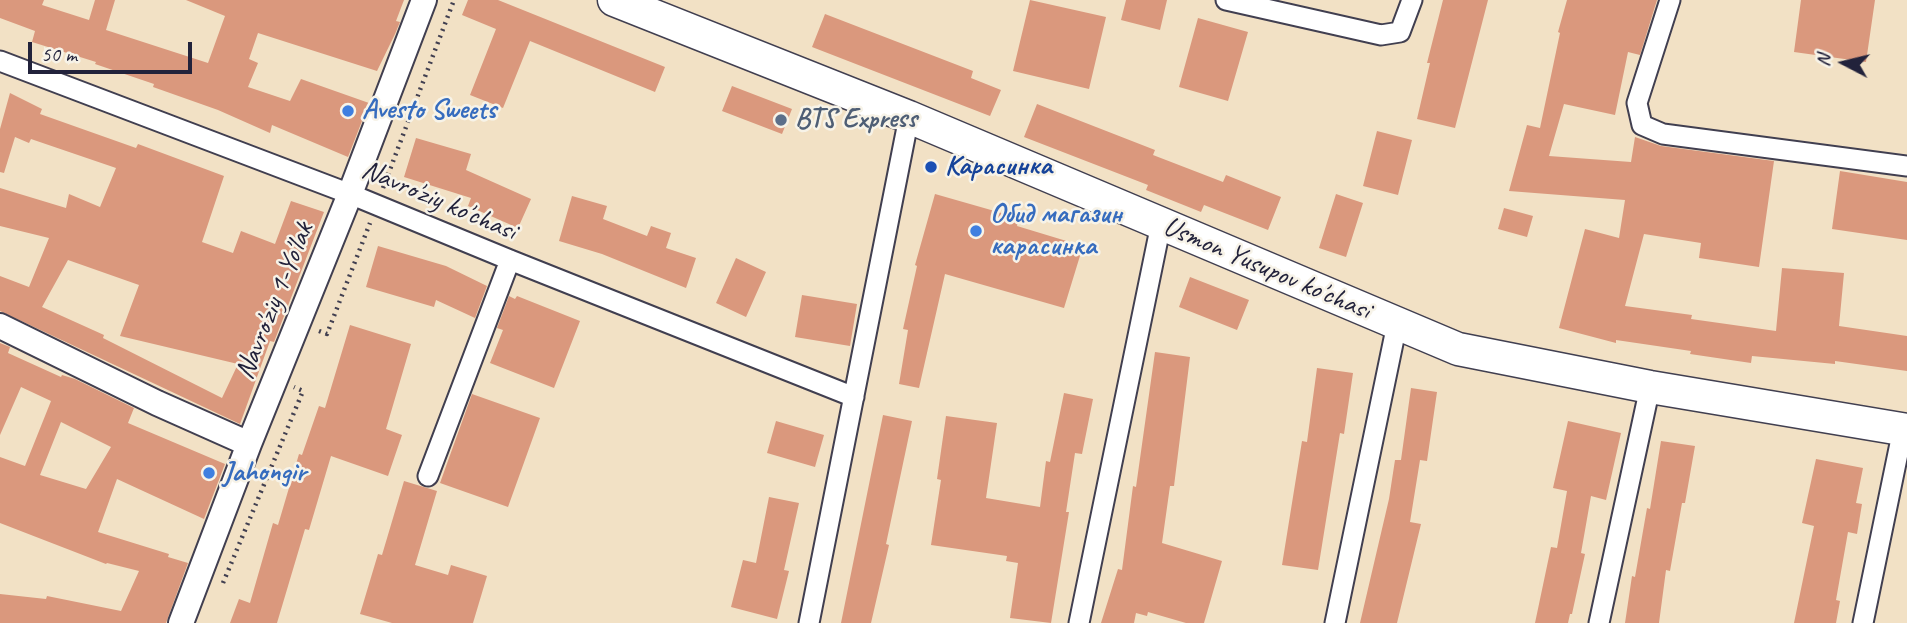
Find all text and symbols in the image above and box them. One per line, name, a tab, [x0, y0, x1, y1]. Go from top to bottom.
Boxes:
scale bar	[32, 28, 196, 72]
north arrow	[1809, 28, 1879, 98]
text: 50 m	[41, 41, 77, 67]
text: N	[1811, 53, 1836, 68]
place label: Avesto Sweets	[362, 94, 496, 128]
marker: Avesto Sweets	[340, 103, 356, 119]
place label: BTS Express	[795, 103, 917, 137]
marker: BTS Express	[773, 112, 789, 128]
place label: Карасинка	[945, 150, 1052, 184]
street label: Navro'ziy ko'chasi	[357, 153, 521, 249]
marker: Карасинка	[923, 159, 939, 175]
place label: Обид магазин карасинка	[990, 198, 1122, 264]
street label: Usmon Yusupov ko'chasi	[1158, 210, 1376, 328]
street label: Navro'ziy 1-Yo'lak	[228, 218, 322, 384]
marker: Обид магазин карасинка	[968, 223, 984, 239]
place label: Jahongir	[223, 456, 306, 490]
marker: Jahongir	[201, 465, 217, 481]

